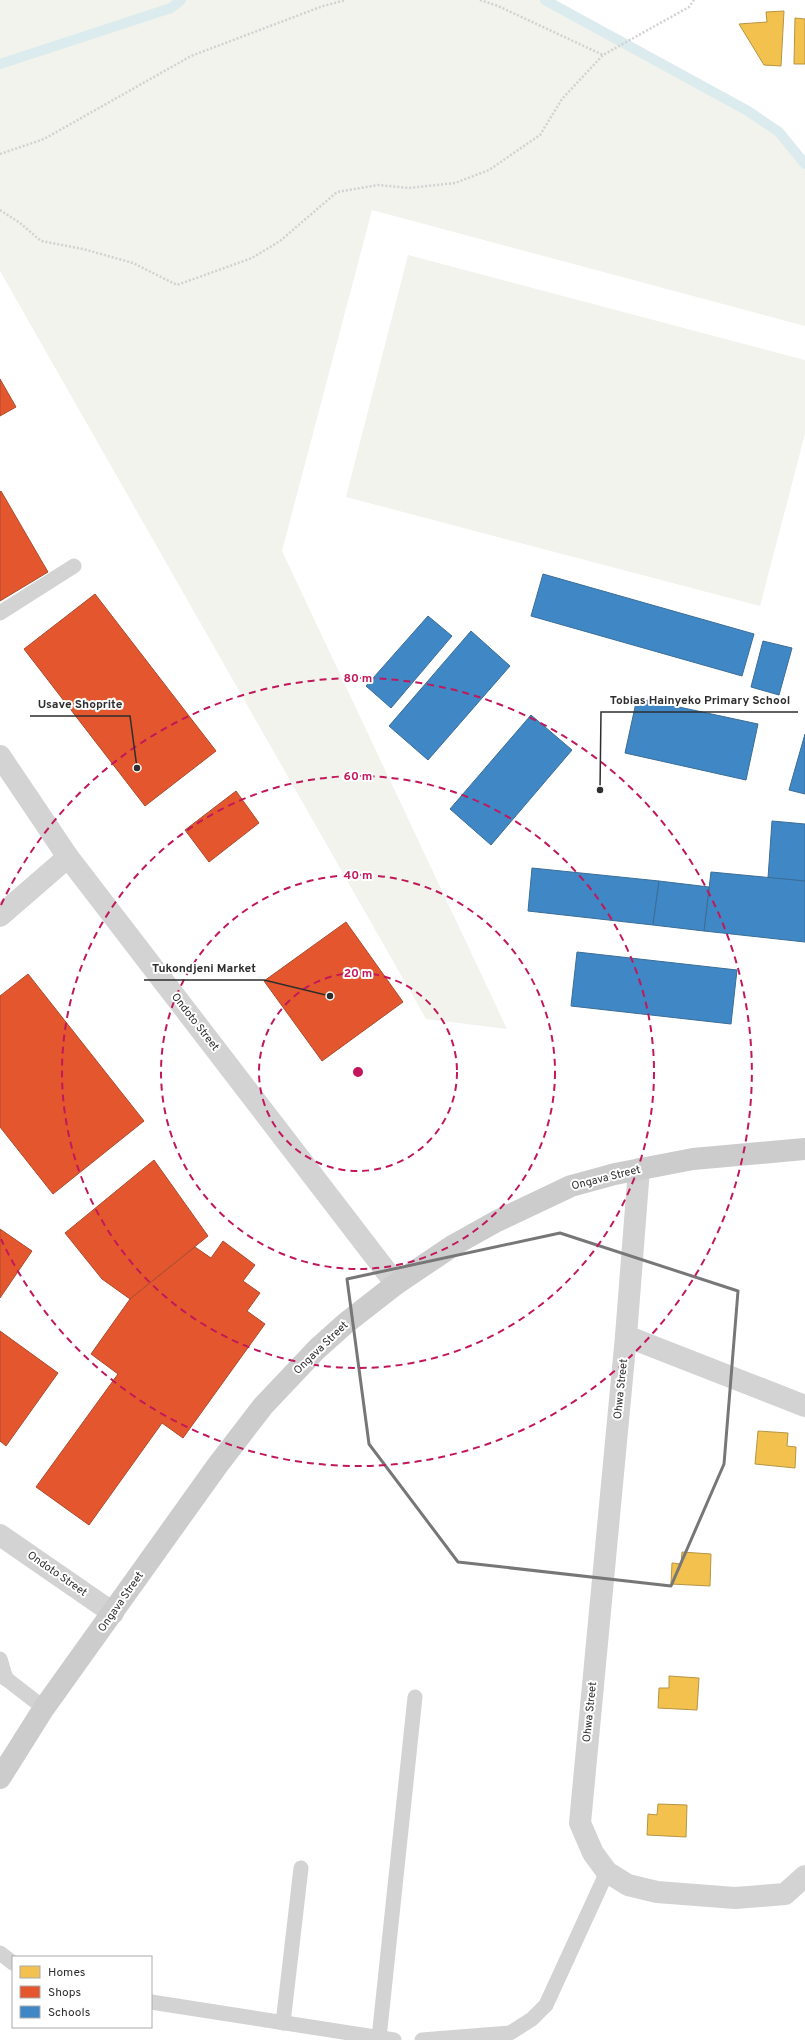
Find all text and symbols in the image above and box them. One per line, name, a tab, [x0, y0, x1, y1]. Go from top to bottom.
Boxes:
text: 80 m	[344, 671, 372, 687]
callout: Tobias Hainyeko Primary School	[601, 688, 798, 712]
callout: Usave Shoprite	[30, 692, 130, 716]
text: Tobias Hainyeko Primary School	[610, 693, 790, 709]
text: Usave Shoprite	[38, 697, 123, 713]
text: 60 m	[344, 769, 372, 785]
text: 40 m	[343, 868, 373, 884]
callout: Tukondjeni Market	[144, 956, 264, 980]
text: Tukondjeni Market	[152, 961, 256, 977]
text: 20 m	[344, 966, 372, 982]
street label: Ondoto Street	[168, 990, 222, 1054]
centre of rings	[351, 1065, 365, 1079]
street label: Ongava Street	[570, 1163, 642, 1193]
street label: Ongava Street	[291, 1318, 351, 1378]
street label: Ohwa Street	[611, 1358, 631, 1420]
street label: Ondoto Street	[24, 1548, 90, 1600]
street label: Ongava Street	[95, 1569, 147, 1635]
street label: Ohwa Street	[580, 1681, 600, 1743]
legend	[12, 1956, 152, 2028]
text: Homes	[48, 1965, 85, 1981]
text: Shops	[48, 1985, 81, 2001]
text: Schools	[48, 2005, 90, 2021]

